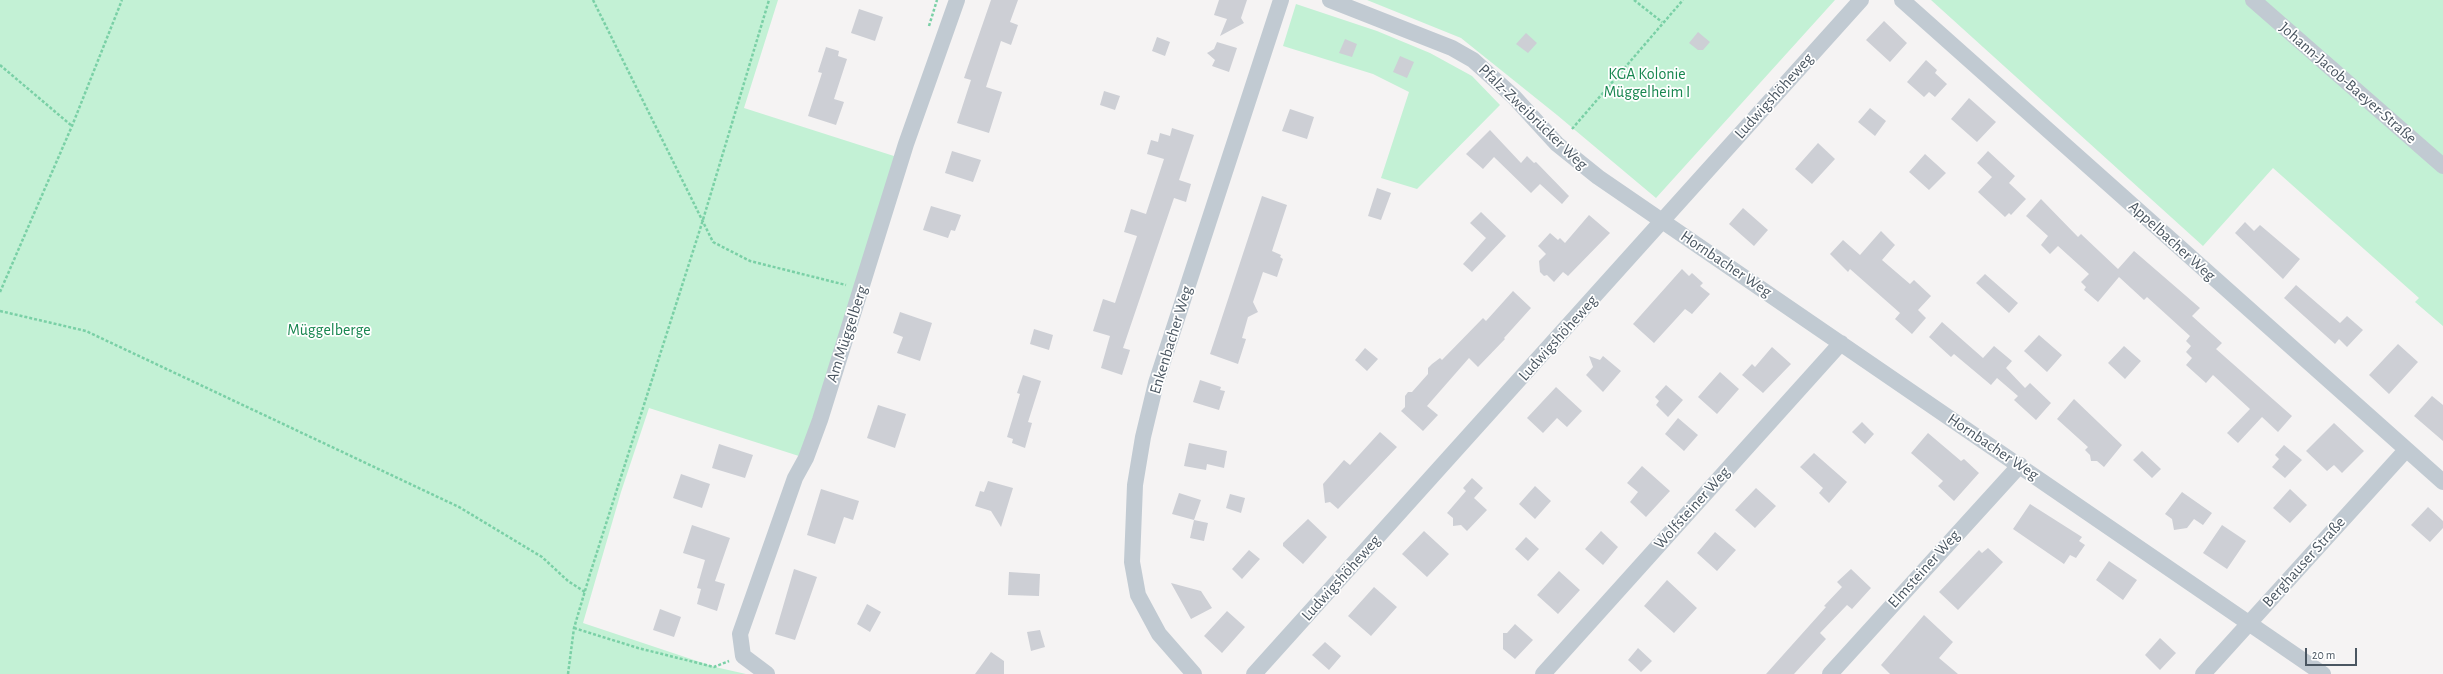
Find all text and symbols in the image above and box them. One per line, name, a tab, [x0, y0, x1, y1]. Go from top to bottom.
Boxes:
street label: Johann-Jacob-Baeyer-Straße	[2275, 18, 2421, 148]
street label: Ludwigshöheweg	[1730, 49, 1818, 143]
street label: Pfalz-Zweibrücker Weg	[1474, 60, 1592, 174]
park label: KGA Kolonie Müggelheim I	[1604, 64, 1690, 102]
street label: Appelbacher Weg	[2125, 197, 2219, 285]
street label: Hornbacher Weg	[1677, 227, 1775, 301]
street label: Am Müggelberg	[822, 283, 872, 385]
street label: Enkenbacher Weg	[1145, 283, 1197, 397]
street label: Ludwigshöheweg	[1514, 291, 1602, 385]
park label: Müggelberge	[287, 320, 371, 340]
street label: Hornbacher Weg	[1944, 410, 2042, 484]
street label: Wolfsteiner Weg	[1650, 463, 1734, 553]
street label: Berghauser Straße	[2258, 513, 2350, 611]
street label: Elmsteiner Weg	[1884, 526, 1964, 612]
street label: Ludwigshöheweg	[1297, 531, 1385, 625]
scale bar	[2307, 640, 2359, 666]
text: 20 m	[2312, 649, 2335, 661]

